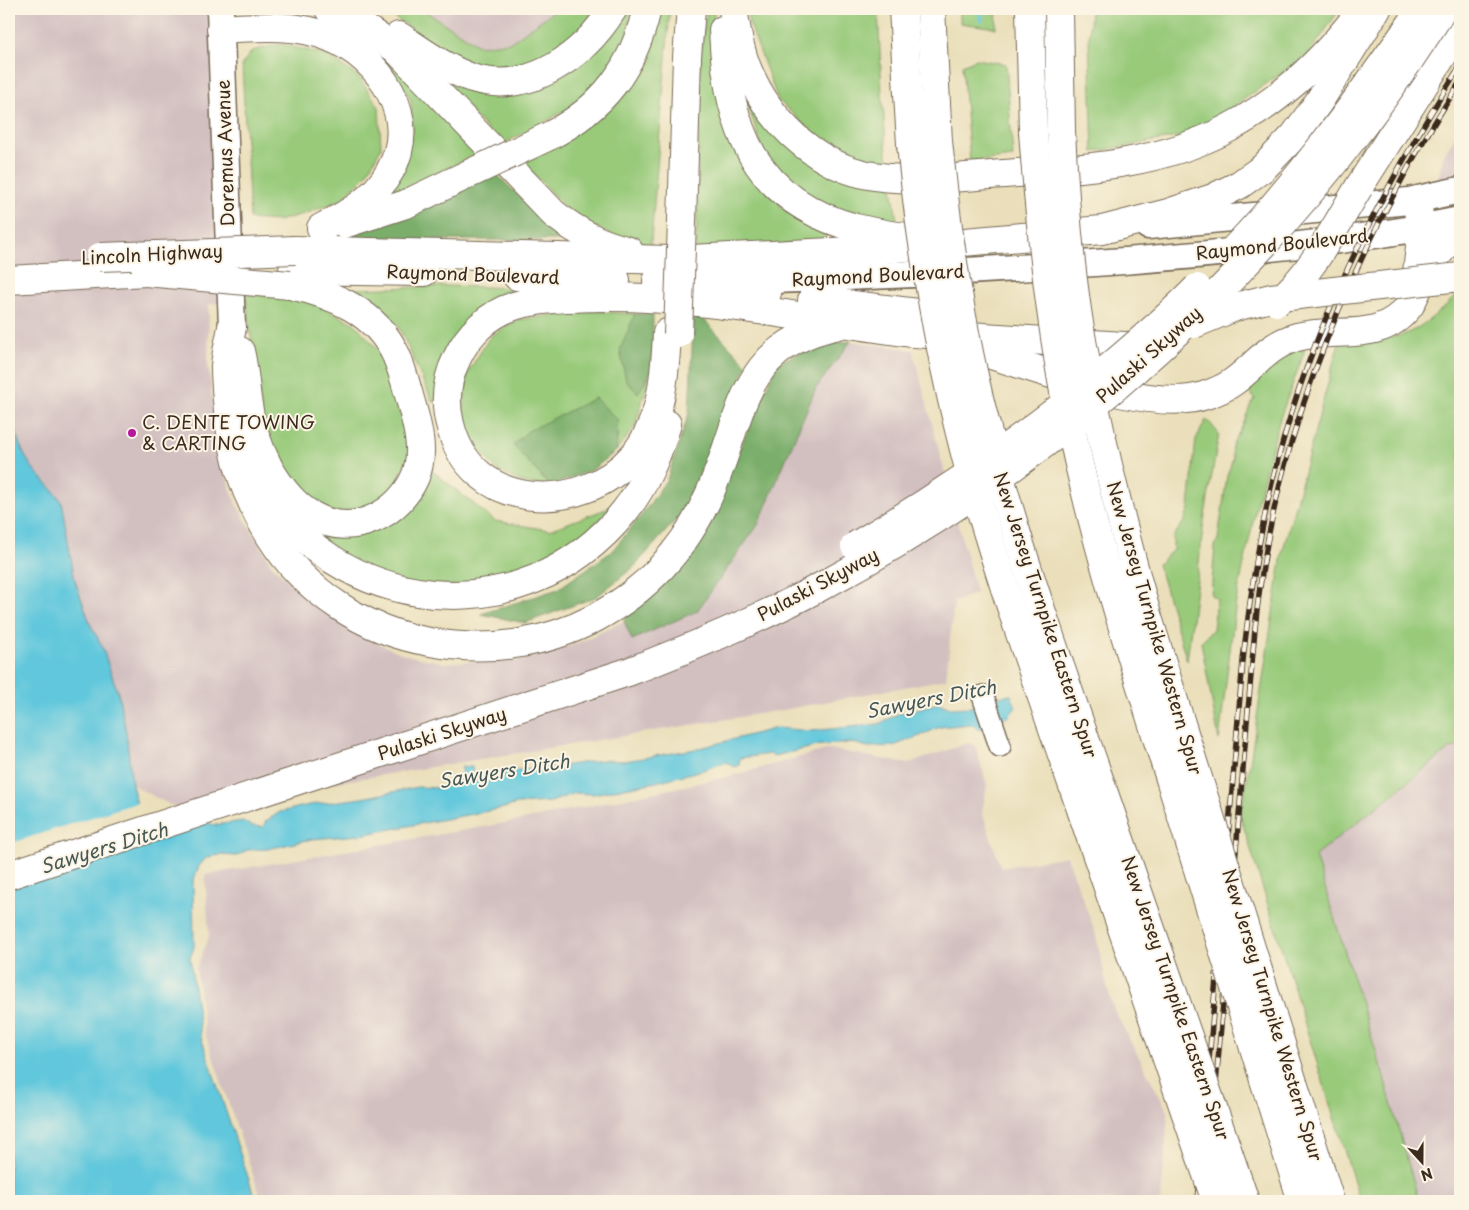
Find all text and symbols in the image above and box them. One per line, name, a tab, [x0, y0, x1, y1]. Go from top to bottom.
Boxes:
street label: Doremus Avenue	[208, 79, 241, 227]
street label: Raymond Boulevard	[1194, 221, 1369, 266]
street label: Lincoln Highway	[80, 236, 223, 271]
street label: Raymond Boulevard	[791, 256, 965, 293]
street label: Raymond Boulevard	[386, 257, 560, 290]
street label: Pulaski Skyway	[1089, 299, 1207, 409]
place label: C. DENTE TOWING & CARTING	[142, 408, 316, 456]
marker: C. DENTE TOWING & CARTING	[126, 427, 138, 439]
street label: New Jersey Turnpike Eastern Spur	[987, 468, 1106, 762]
street label: New Jersey Turnpike Western Spur	[1101, 478, 1211, 778]
street label: Pulaski Skyway	[752, 540, 883, 627]
water label: Sawyers Ditch	[864, 672, 999, 724]
street label: Pulaski Skyway	[374, 699, 509, 766]
water label: Sawyers Ditch	[437, 746, 572, 794]
water label: Sawyers Ditch	[37, 814, 172, 880]
street label: New Jersey Turnpike Eastern Spur	[1115, 852, 1238, 1144]
street label: New Jersey Turnpike Western Spur	[1216, 865, 1331, 1165]
north arrow	[1396, 1138, 1446, 1188]
text: N	[1418, 1163, 1436, 1186]

